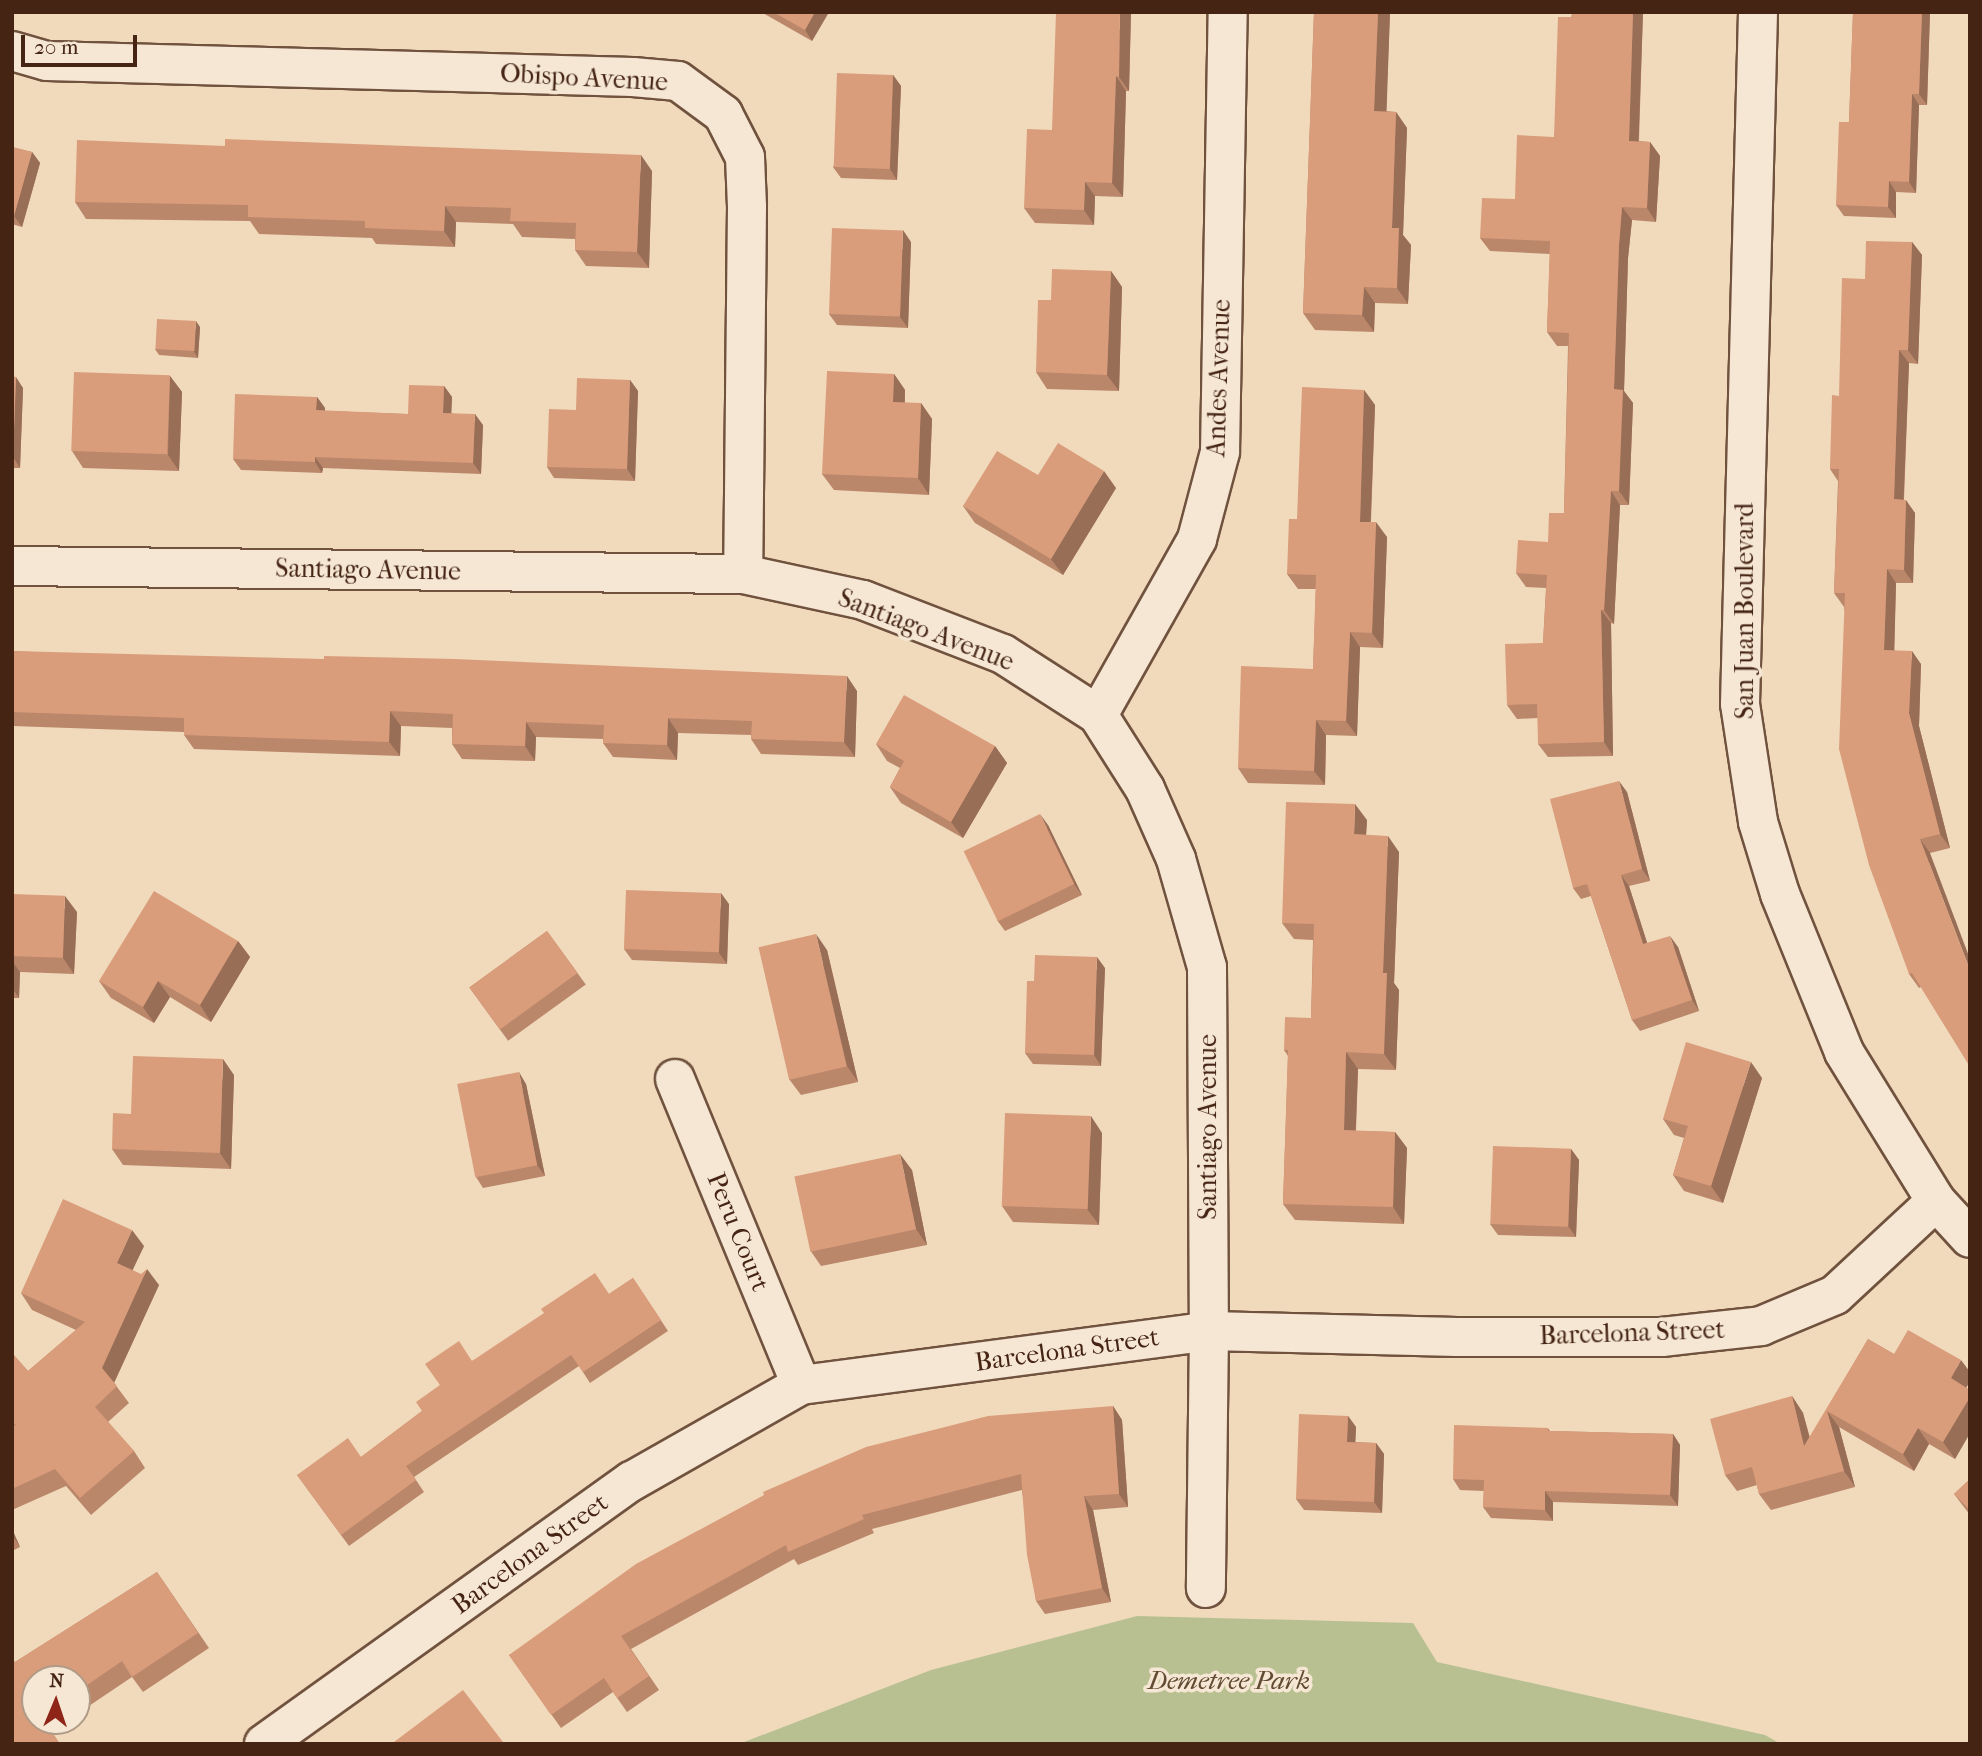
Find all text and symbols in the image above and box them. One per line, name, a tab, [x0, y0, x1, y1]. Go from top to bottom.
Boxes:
scale bar	[24, 21, 140, 65]
text: 20 m	[34, 35, 78, 59]
street label: Obispo Avenue	[499, 58, 669, 98]
street label: Andes Avenue	[1201, 299, 1237, 457]
street label: San Juan Boulevard	[1729, 503, 1761, 719]
street label: Santiago Avenue	[275, 553, 461, 587]
street label: Santiago Avenue	[834, 582, 1018, 678]
street label: Santiago Avenue	[1192, 1034, 1224, 1220]
street label: Peru Court	[700, 1168, 776, 1296]
street label: Barcelona Street	[1539, 1314, 1725, 1352]
street label: Barcelona Street	[973, 1322, 1161, 1378]
street label: Barcelona Street	[446, 1487, 614, 1621]
north arrow	[21, 1665, 91, 1735]
park label: Demetree Park	[1148, 1665, 1310, 1697]
text: N	[49, 1670, 64, 1692]

